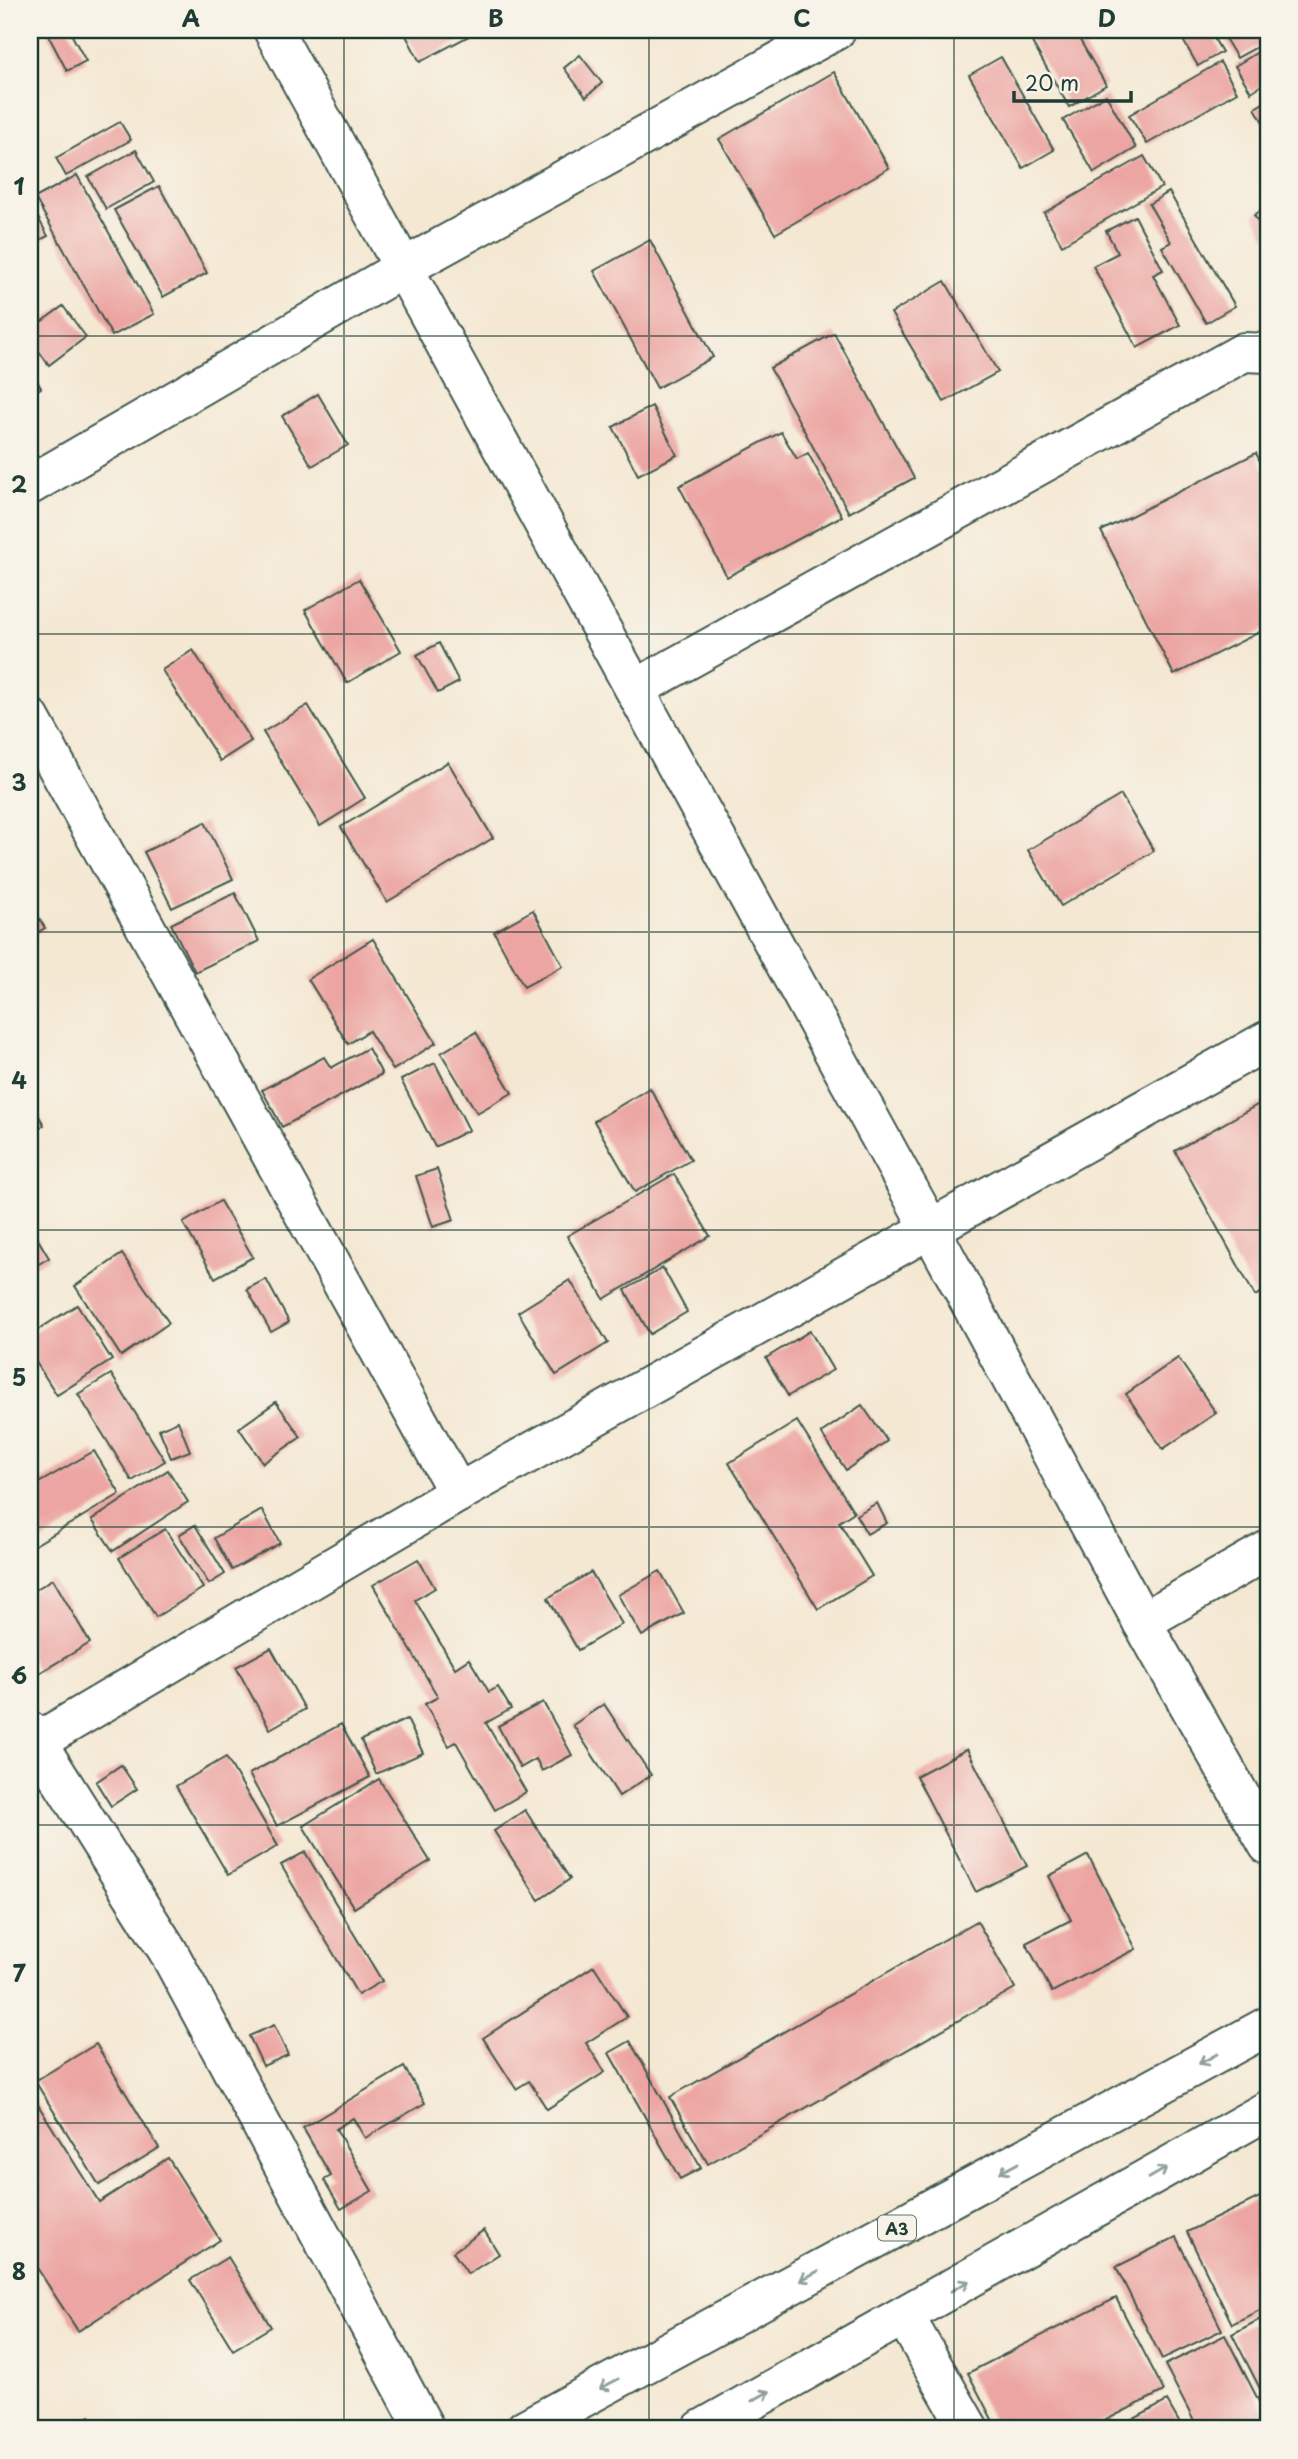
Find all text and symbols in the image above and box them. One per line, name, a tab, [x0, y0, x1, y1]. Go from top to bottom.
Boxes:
text: A	[182, 0, 200, 35]
text: B	[488, 0, 504, 35]
text: C	[793, 0, 811, 35]
text: D	[1098, 0, 1116, 35]
scale bar	[1014, 60, 1132, 104]
text: 20 m	[1025, 66, 1079, 98]
text: 1	[14, 168, 25, 203]
text: 2	[11, 466, 27, 501]
text: 3	[11, 764, 27, 799]
text: 4	[11, 1062, 27, 1097]
text: 5	[12, 1359, 26, 1394]
text: 6	[11, 1657, 27, 1692]
text: 7	[12, 1955, 26, 1990]
one-way arrow	[1199, 2052, 1219, 2066]
one-way arrow	[999, 2161, 1019, 2175]
one-way arrow	[1147, 2166, 1167, 2180]
road number: A3	[878, 2216, 916, 2240]
text: 8	[12, 2253, 26, 2288]
one-way arrow	[799, 2269, 819, 2283]
one-way arrow	[950, 2279, 970, 2293]
one-way arrow	[599, 2377, 619, 2391]
one-way arrow	[751, 2389, 771, 2403]

